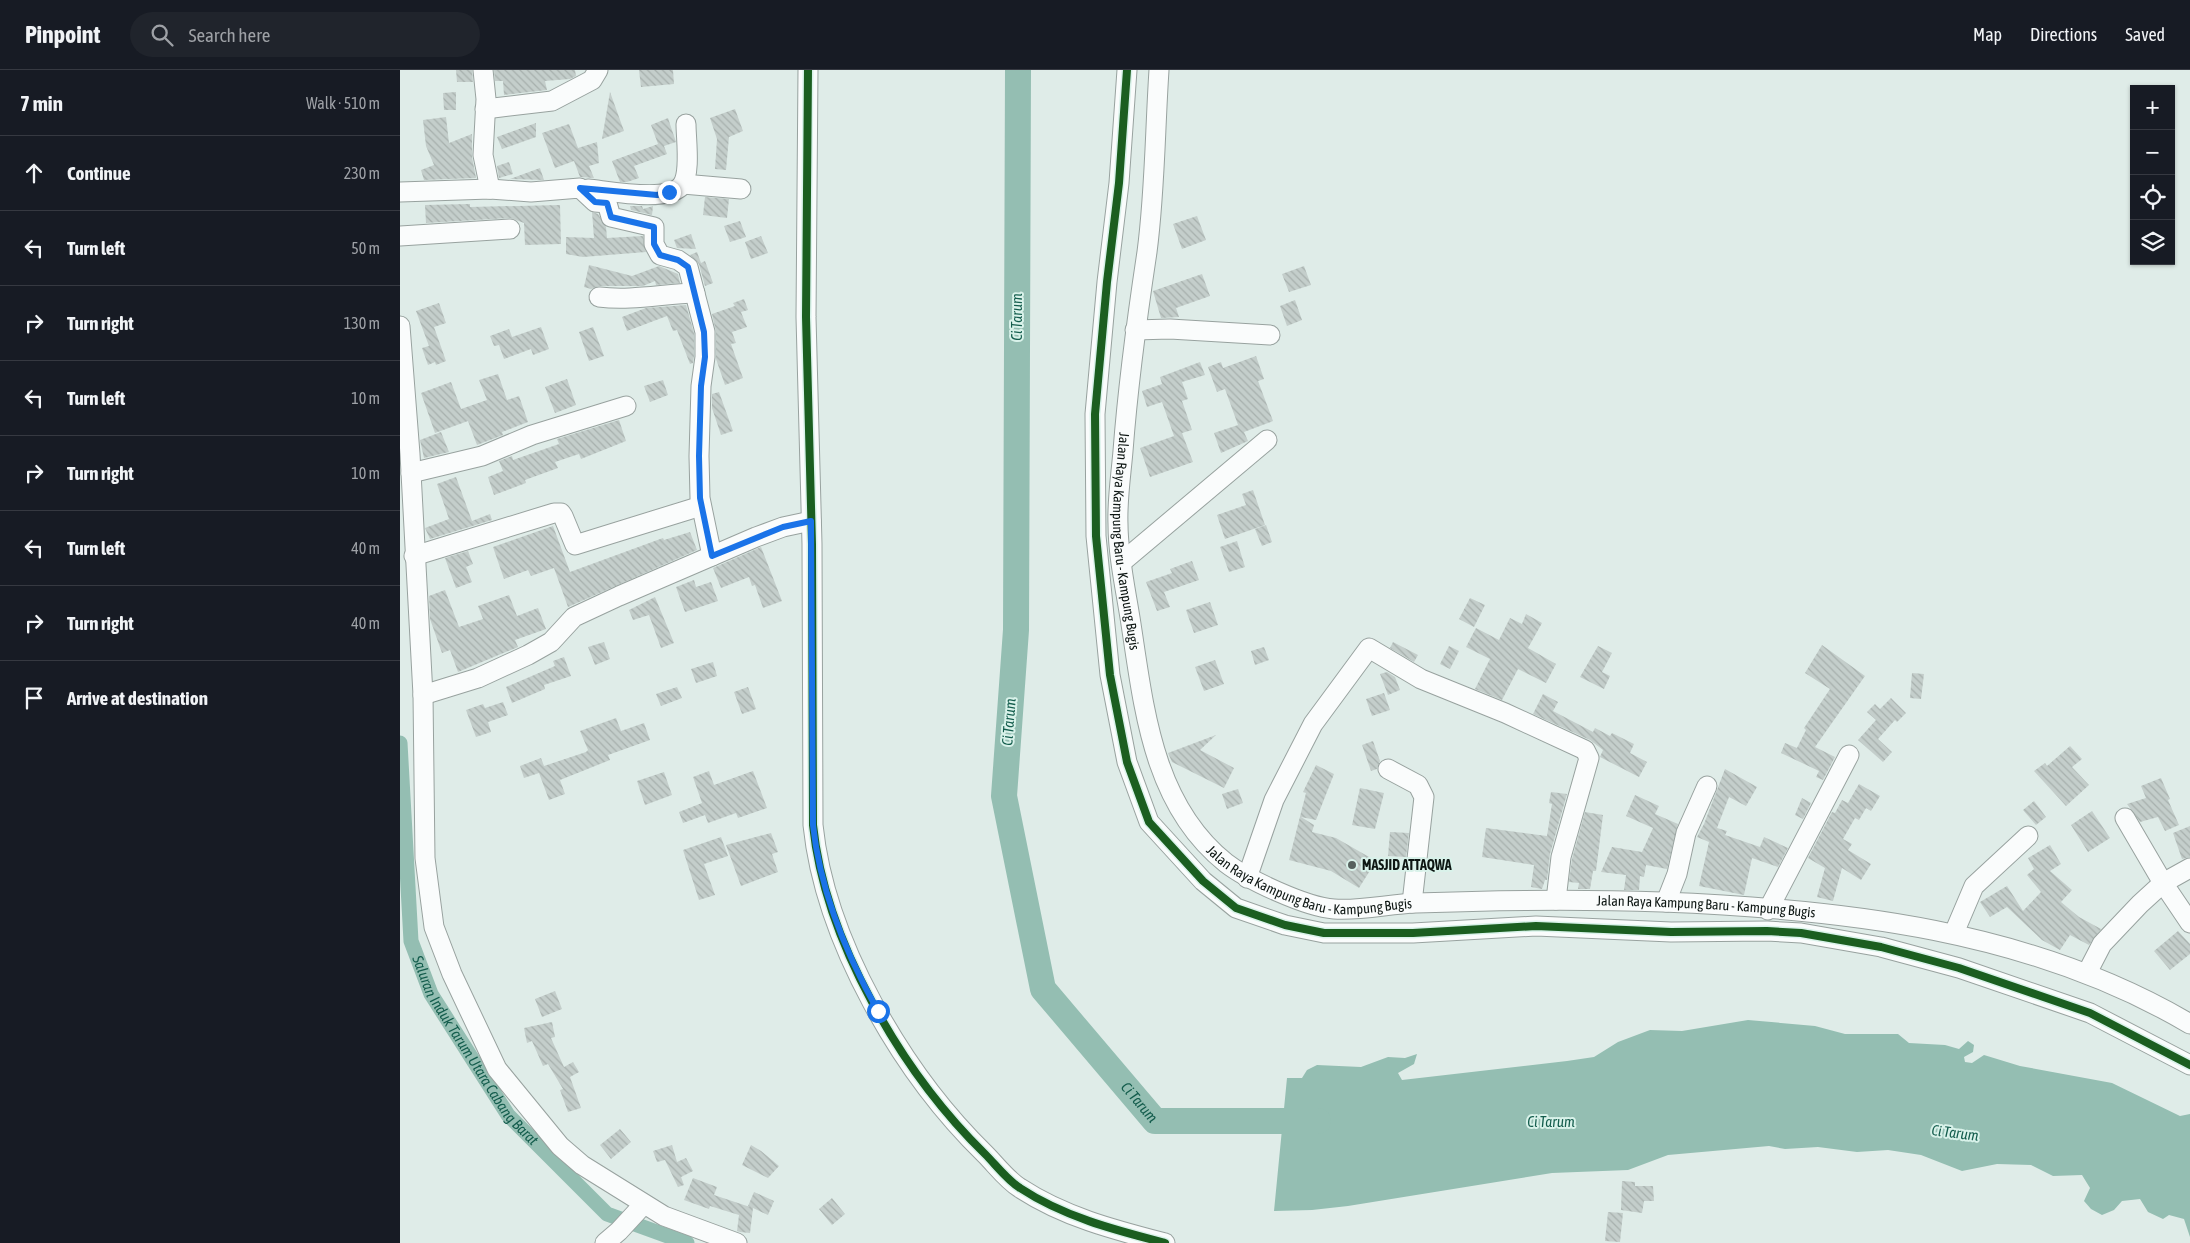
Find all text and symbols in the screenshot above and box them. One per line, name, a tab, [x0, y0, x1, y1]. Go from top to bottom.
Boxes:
search box	[130, 12, 480, 57]
text: Pinpoint	[25, 21, 100, 48]
icon: search	[148, 21, 176, 49]
text: Search here	[188, 24, 270, 46]
text: Map	[1973, 24, 2002, 45]
text: Directions	[2030, 24, 2097, 45]
text: Saved	[2125, 24, 2165, 45]
map controls	[2130, 85, 2175, 265]
button: +	[2130, 85, 2175, 130]
text: 7 min	[20, 91, 63, 115]
text: Walk · 510 m	[306, 94, 380, 112]
button: −	[2130, 130, 2175, 175]
icon: ahead	[20, 159, 48, 187]
text: Continue	[67, 162, 131, 184]
text: 230 m	[344, 164, 380, 182]
button: locate	[2130, 175, 2175, 220]
route end	[658, 181, 681, 204]
button: layers	[2130, 220, 2175, 265]
icon: left	[20, 234, 48, 262]
text: Turn left	[67, 237, 125, 259]
text: 50 m	[351, 239, 380, 257]
water label: Ci Tarum	[1008, 293, 1025, 341]
icon: right	[20, 309, 48, 337]
text: Turn right	[67, 312, 134, 334]
text: 130 m	[344, 314, 380, 332]
icon: left	[20, 384, 48, 412]
text: Turn left	[67, 387, 125, 409]
text: 10 m	[351, 389, 380, 407]
street label: Jalan Raya Kampung Baru - Kampung Bugis	[1110, 432, 1143, 651]
icon: right	[20, 459, 48, 487]
text: Turn right	[67, 462, 134, 484]
text: 10 m	[351, 464, 380, 482]
icon: left	[20, 534, 48, 562]
text: Turn left	[67, 537, 125, 559]
text: 40 m	[351, 539, 380, 557]
icon: right	[20, 609, 48, 637]
text: Turn right	[67, 612, 134, 634]
text: 40 m	[351, 614, 380, 632]
icon: arrive	[20, 684, 48, 712]
text: Arrive at destination	[67, 687, 208, 709]
water label: Ci Tarum	[998, 698, 1019, 746]
street label: Jalan Raya Kampung Baru - Kampung Bugis	[1203, 842, 1413, 917]
place label: MASJID ATTAQWA	[1362, 857, 1452, 873]
marker: MASJID ATTAQWA	[1346, 859, 1358, 871]
street label: Jalan Raya Kampung Baru - Kampung Bugis	[1596, 892, 1816, 920]
water label: Saluran Induk Tarum Utara Cabang Barat	[409, 952, 542, 1149]
route start	[867, 1000, 890, 1023]
water label: Ci Tarum	[1118, 1078, 1162, 1126]
water label: Ci Tarum	[1527, 1113, 1575, 1130]
water label: Ci Tarum	[1931, 1121, 1980, 1144]

